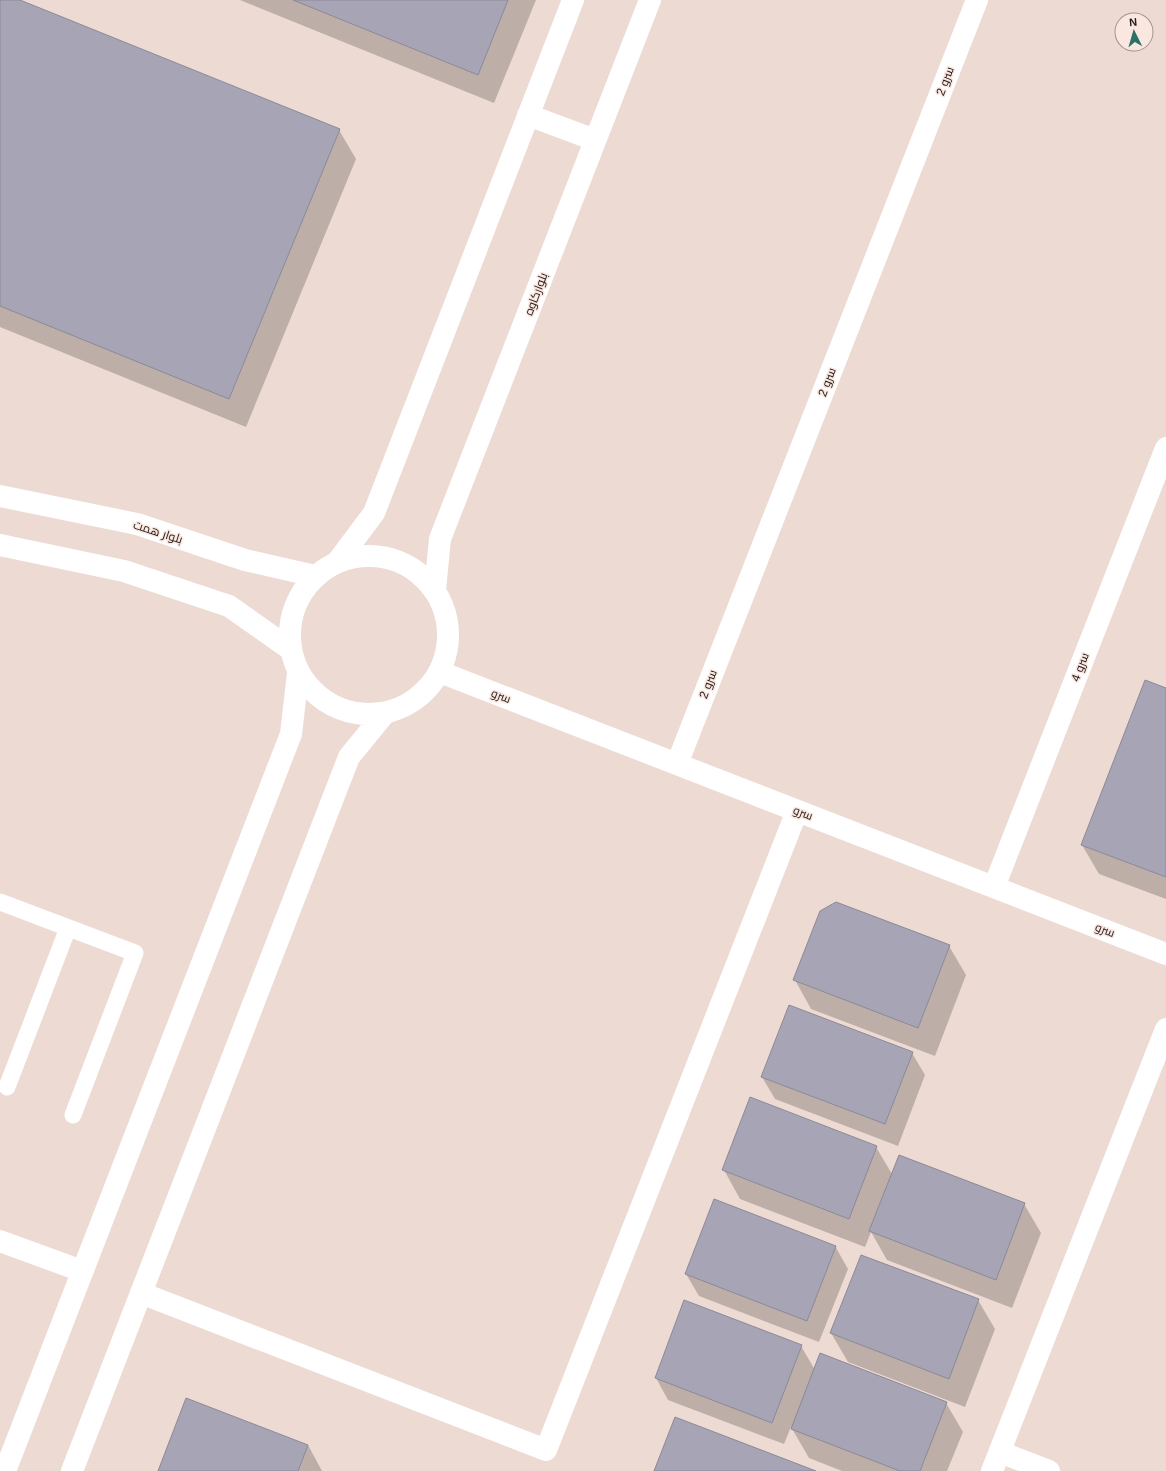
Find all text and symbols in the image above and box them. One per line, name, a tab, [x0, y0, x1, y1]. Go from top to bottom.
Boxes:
north arrow	[1114, 12, 1154, 52]
text: N	[1129, 16, 1138, 28]
street label: سرو 2	[933, 65, 957, 97]
street label: بلوارکاوه	[521, 271, 551, 317]
street label: سرو 2	[815, 366, 839, 398]
street label: بلوار همت	[132, 517, 184, 547]
street label: سرو 4	[1068, 651, 1092, 683]
street label: سرو 2	[696, 668, 720, 700]
street label: سرو	[489, 686, 513, 706]
street label: سرو	[791, 803, 815, 823]
street label: سرو	[1093, 920, 1117, 940]

